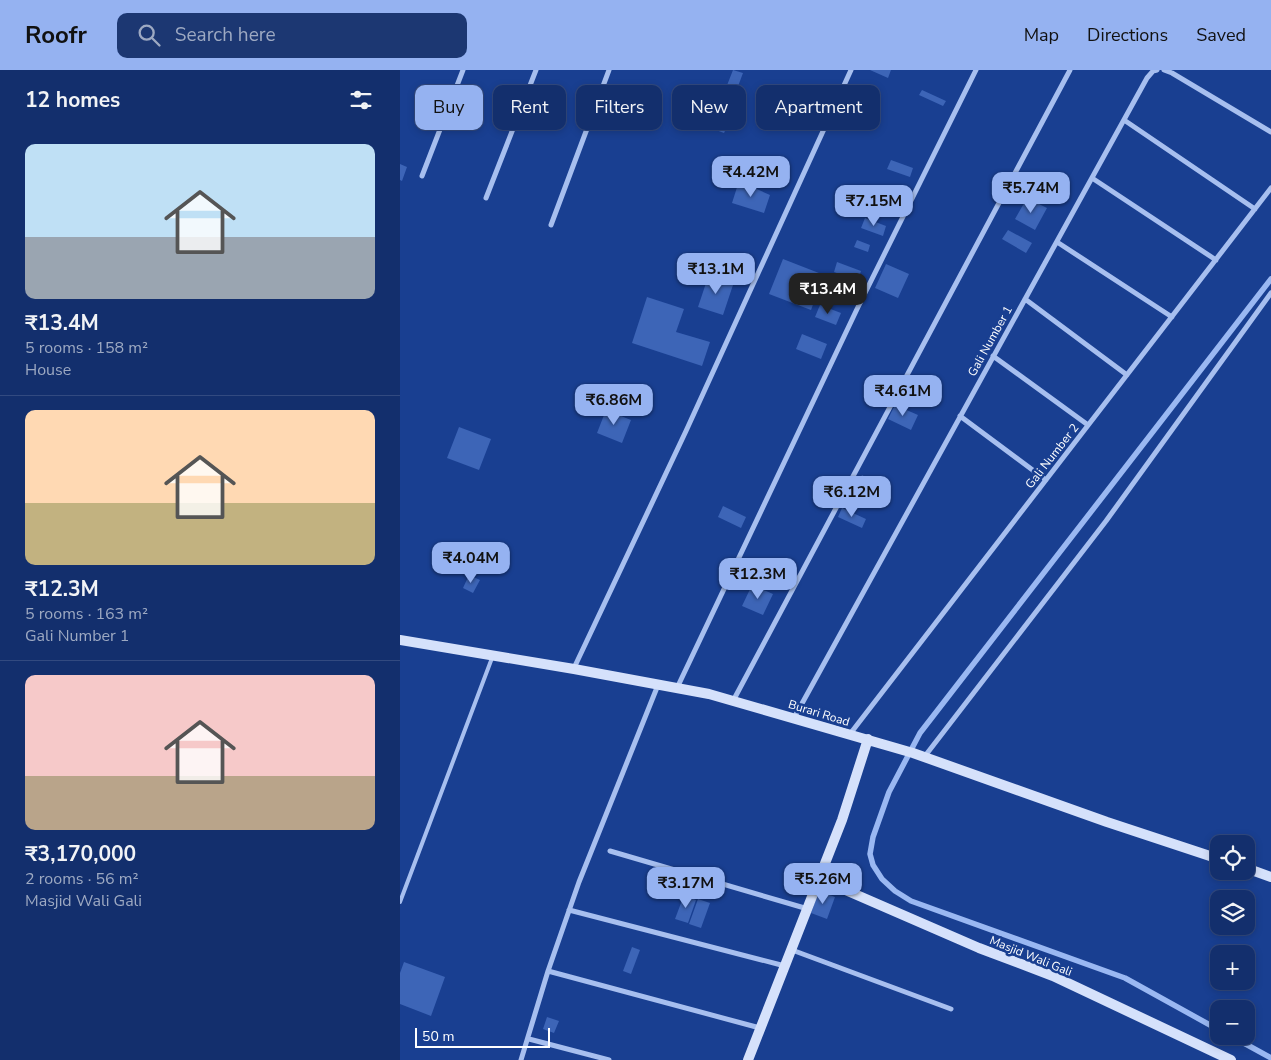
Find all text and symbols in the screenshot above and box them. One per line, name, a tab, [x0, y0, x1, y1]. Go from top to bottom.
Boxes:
search box	[117, 13, 467, 58]
text: Roofr	[25, 19, 87, 51]
icon: search	[135, 21, 163, 49]
text: Search here	[175, 22, 276, 48]
text: Map	[1024, 23, 1059, 47]
text: Directions	[1087, 23, 1168, 47]
text: Saved	[1196, 23, 1246, 47]
chip: Buy	[415, 85, 483, 130]
chip: Rent	[493, 85, 566, 130]
chip: Filters	[576, 85, 662, 130]
chip: New	[672, 85, 746, 130]
chip: Apartment	[756, 85, 880, 130]
text: 12 homes	[25, 86, 120, 114]
icon: filters	[347, 86, 375, 114]
pin: ₹4.42M	[710, 156, 792, 198]
text: ₹4.42M	[723, 161, 779, 183]
pin: ₹5.74M	[990, 172, 1072, 214]
icon: home	[155, 177, 245, 267]
text: ₹5.74M	[1003, 177, 1059, 199]
pin: ₹7.15M	[833, 184, 915, 227]
text: ₹7.15M	[846, 190, 902, 212]
pin: ₹13.1M	[675, 252, 757, 295]
text: ₹13.1M	[688, 258, 744, 280]
pin: ₹13.4M	[787, 272, 869, 315]
text: ₹13.4M	[800, 278, 856, 300]
street label: Gali Number 1	[964, 303, 1016, 379]
text: ₹13.4M	[25, 309, 99, 337]
text: 5 rooms · 158 m²	[25, 337, 148, 359]
text: House	[25, 359, 71, 381]
pin: ₹4.61M	[862, 374, 944, 417]
text: ₹4.61M	[875, 380, 931, 402]
pin: ₹6.86M	[573, 384, 655, 426]
text: ₹6.86M	[586, 389, 642, 411]
street label: Gali Number 2	[1022, 420, 1082, 492]
icon: home	[155, 442, 245, 532]
pin: ₹6.12M	[811, 476, 893, 518]
text: ₹6.12M	[824, 481, 880, 503]
pin: ₹4.04M	[430, 542, 512, 584]
text: ₹4.04M	[443, 547, 499, 569]
pin: ₹12.3M	[717, 558, 799, 600]
text: ₹12.3M	[730, 563, 786, 585]
text: ₹12.3M	[25, 575, 99, 603]
text: 5 rooms · 163 m²	[25, 603, 148, 625]
text: Gali Number 1	[25, 625, 129, 647]
street label: Burari Road	[786, 696, 852, 730]
icon: home	[155, 707, 245, 797]
map controls	[1210, 835, 1255, 1045]
button: locate	[1210, 835, 1255, 880]
text: ₹3,170,000	[25, 840, 136, 868]
pin: ₹5.26M	[782, 862, 864, 905]
pin: ₹3.17M	[645, 866, 727, 909]
text: 2 rooms · 56 m²	[25, 868, 138, 890]
text: ₹5.26M	[795, 868, 851, 890]
text: ₹3.17M	[658, 872, 714, 894]
text: Masjid Wali Gali	[25, 890, 142, 912]
button: layers	[1210, 890, 1255, 935]
street label: Masjid Wali Gali	[987, 932, 1075, 980]
button: +	[1210, 945, 1255, 990]
button: −	[1210, 1000, 1255, 1045]
scale bar	[415, 1025, 550, 1048]
text: 50 m	[422, 1027, 454, 1046]

